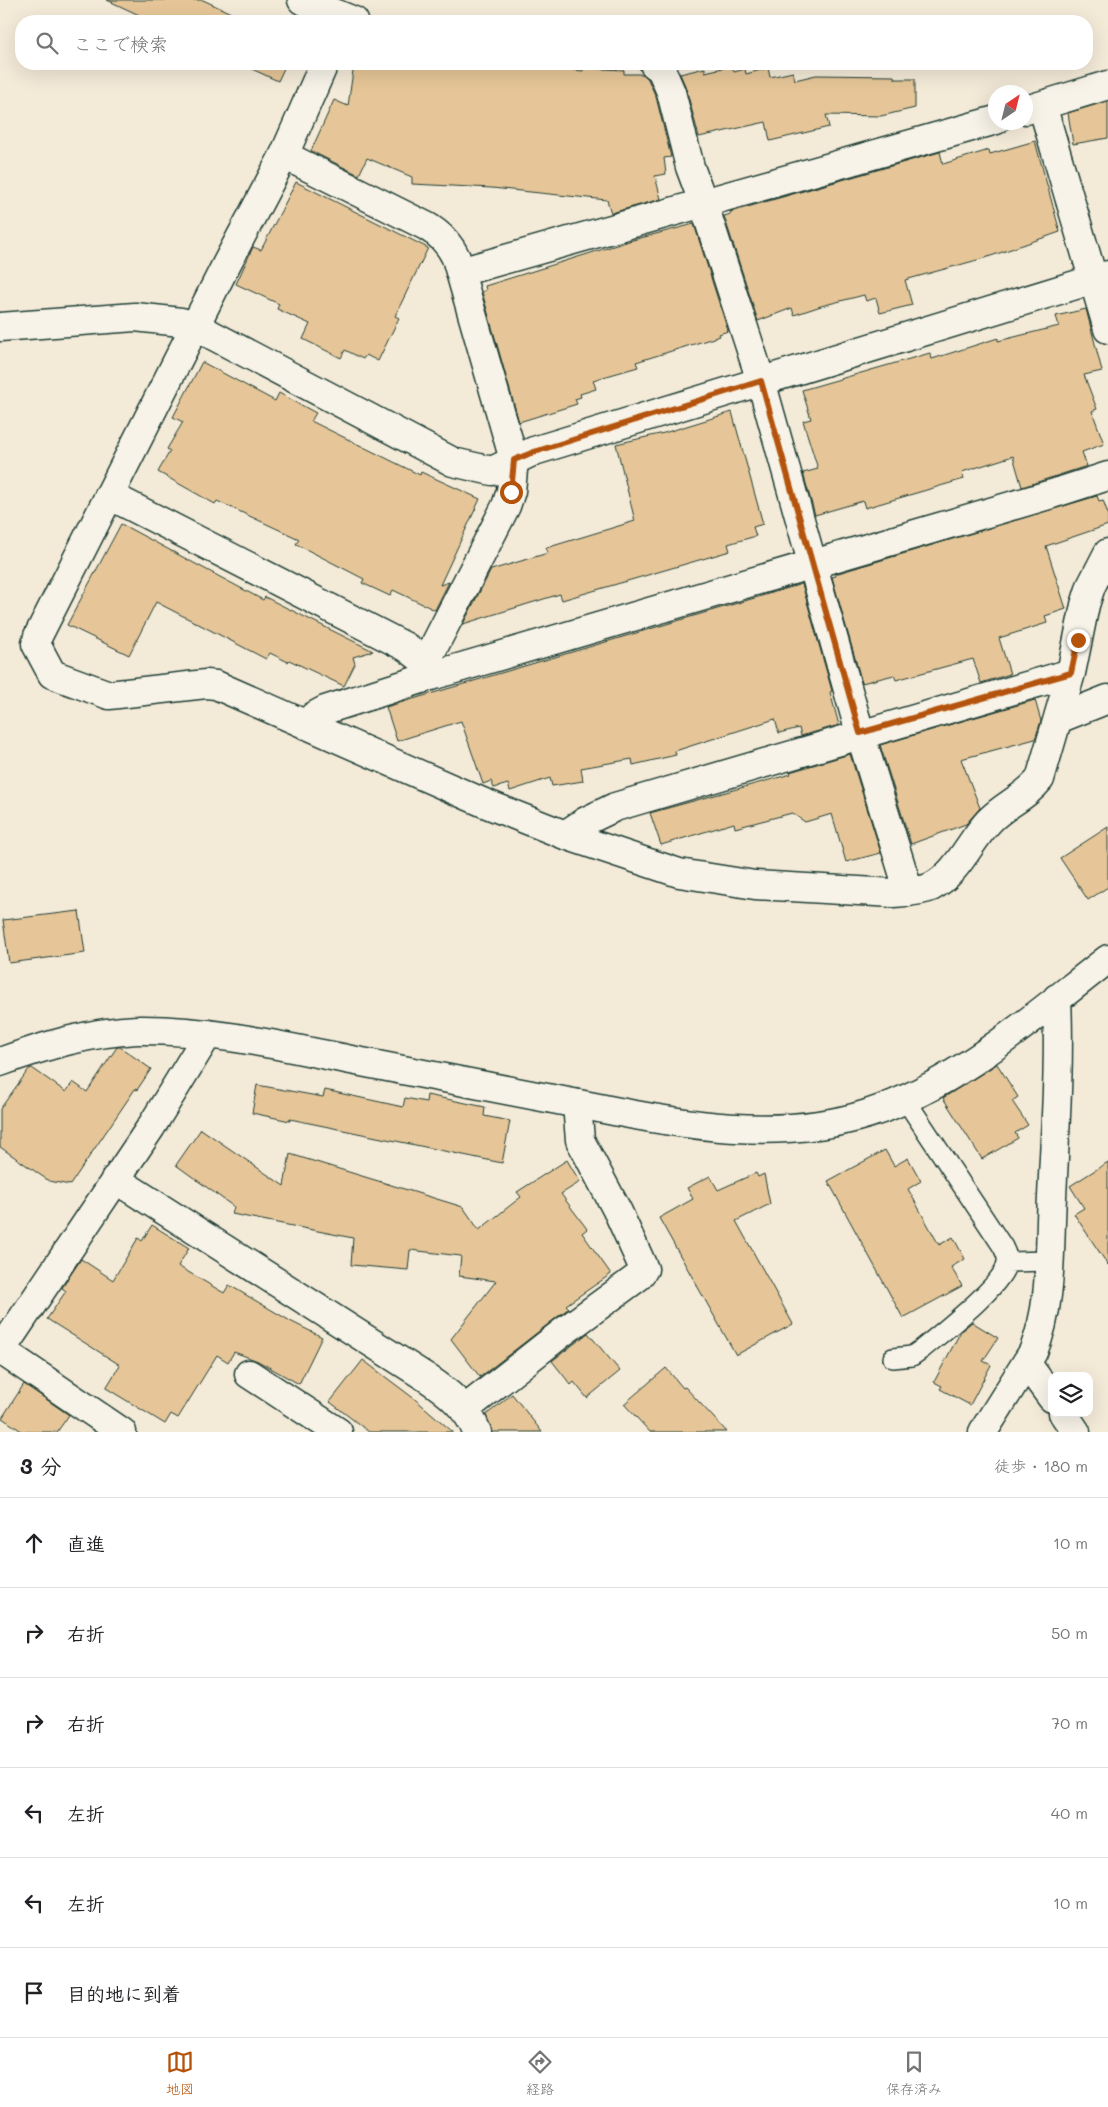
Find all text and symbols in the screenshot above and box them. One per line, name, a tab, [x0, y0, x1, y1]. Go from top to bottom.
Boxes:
search box	[15, 15, 1093, 70]
icon: search	[33, 29, 61, 57]
text: ここで検索	[73, 31, 168, 56]
north arrow	[988, 85, 1033, 130]
route start	[500, 481, 523, 504]
route end	[1067, 629, 1090, 652]
map controls	[1048, 1372, 1093, 1417]
button: layers	[1048, 1372, 1093, 1417]
text: 3 分	[20, 1452, 61, 1479]
text: 徒歩 · 180 m	[994, 1455, 1088, 1476]
icon: ahead	[20, 1529, 48, 1557]
text: 直進	[67, 1531, 105, 1556]
text: 10 m	[1053, 1532, 1088, 1553]
icon: right	[20, 1619, 48, 1647]
text: 右折	[67, 1621, 105, 1646]
text: 50 m	[1051, 1622, 1088, 1643]
icon: right	[20, 1709, 48, 1737]
text: 右折	[67, 1711, 105, 1736]
text: 70 m	[1051, 1712, 1088, 1733]
icon: left	[20, 1799, 48, 1827]
text: 左折	[67, 1801, 105, 1826]
text: 40 m	[1051, 1802, 1088, 1823]
icon: left	[20, 1889, 48, 1917]
text: 左折	[67, 1891, 105, 1916]
text: 10 m	[1053, 1892, 1088, 1913]
icon: arrive	[20, 1979, 48, 2007]
text: 目的地に到着	[67, 1981, 181, 2006]
tab: 地図	[166, 2048, 194, 2098]
tab: 経路	[526, 2048, 554, 2098]
tab: 保存済み	[886, 2048, 942, 2098]

